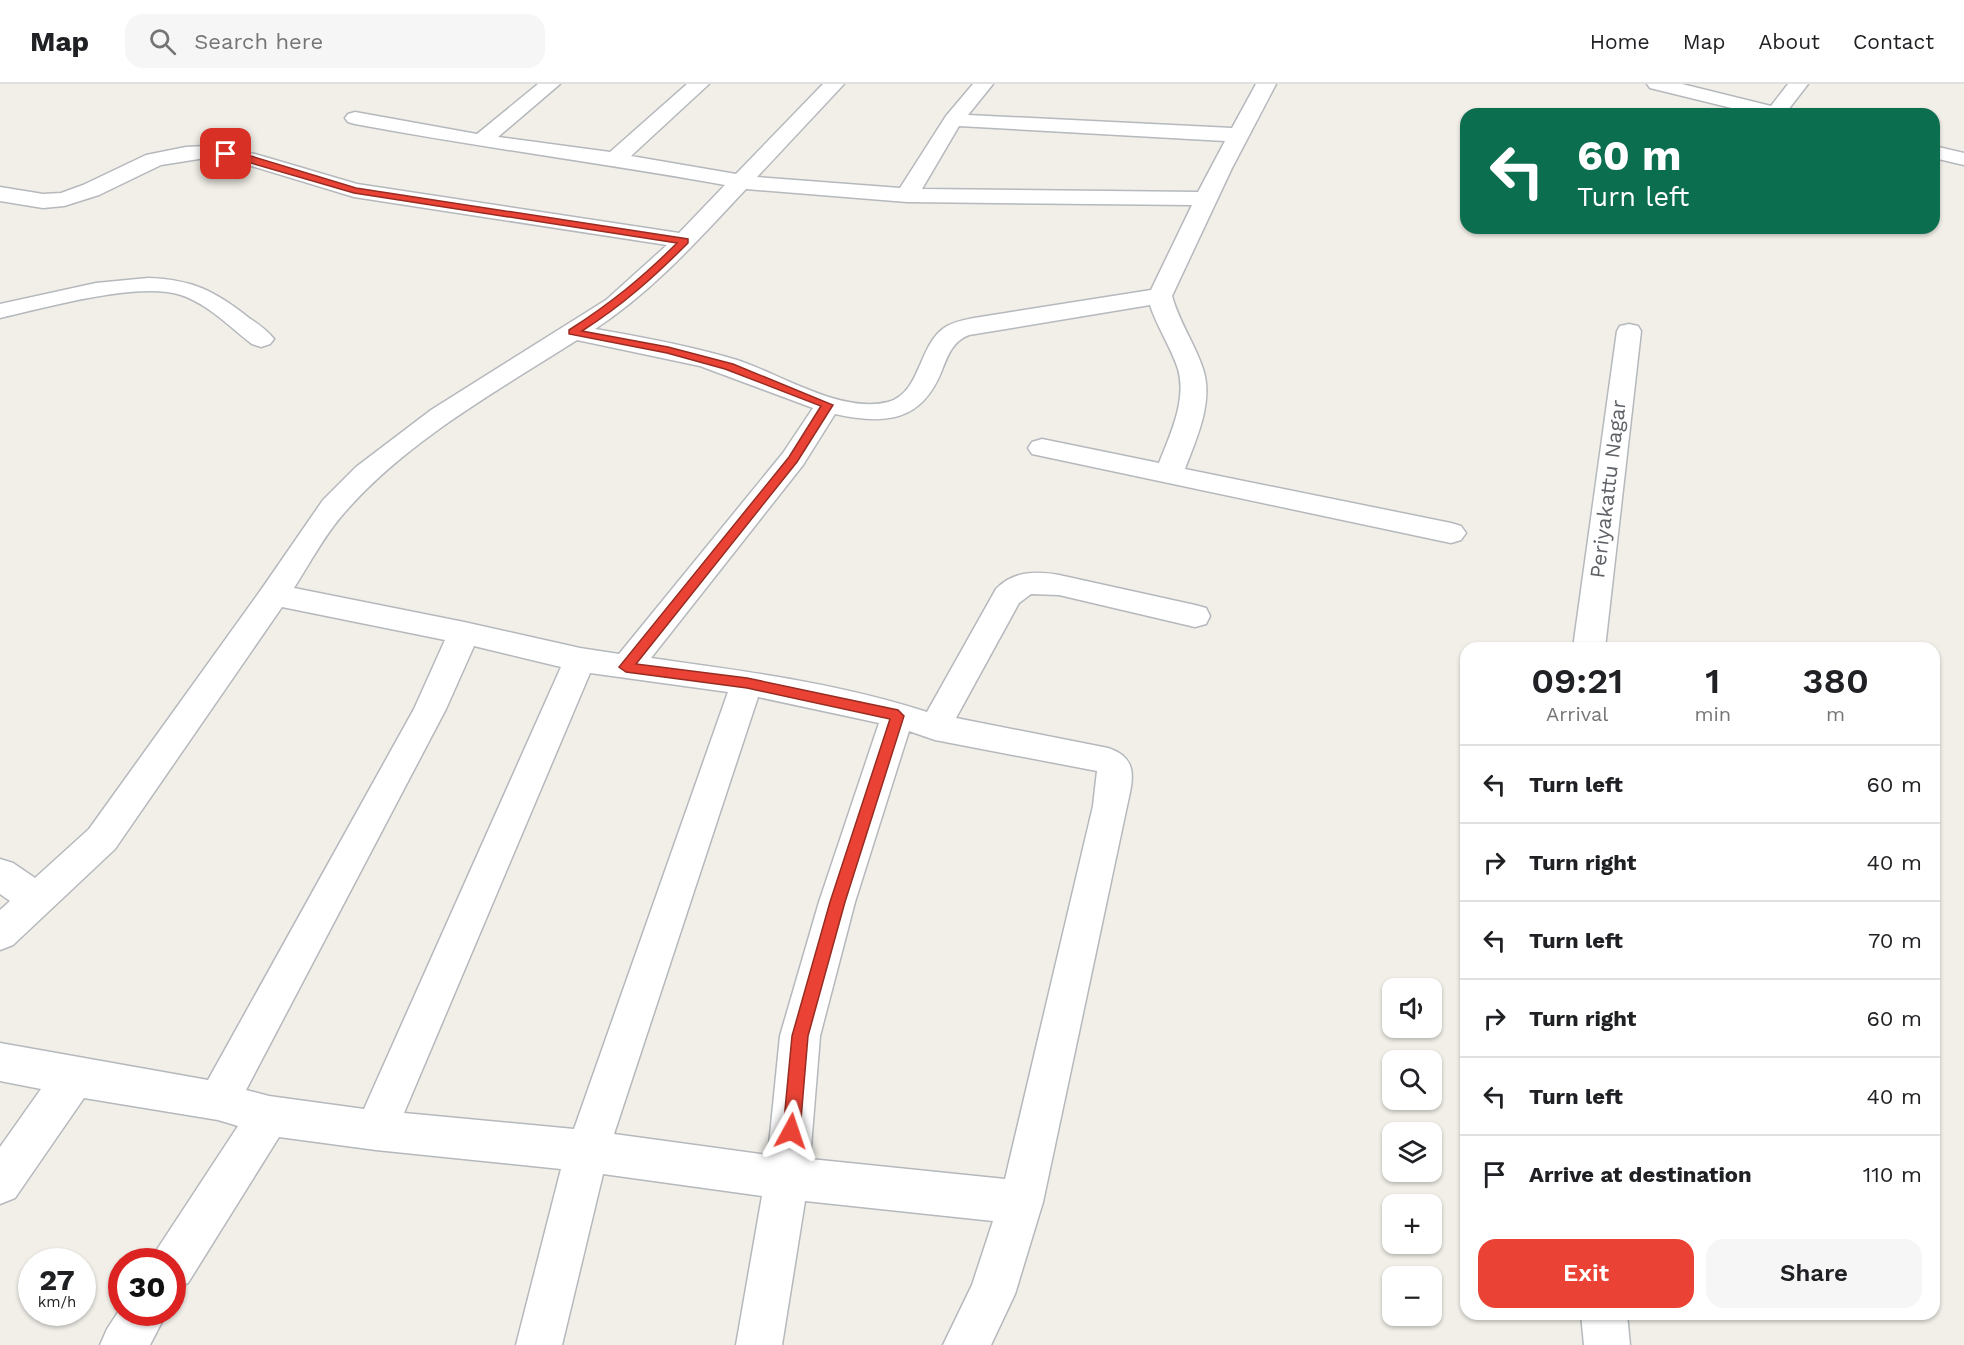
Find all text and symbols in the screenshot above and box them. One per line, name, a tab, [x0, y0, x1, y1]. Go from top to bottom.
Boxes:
search box	[125, 14, 545, 68]
text: Map	[30, 25, 89, 58]
icon: search	[146, 25, 179, 58]
text: Search here	[194, 29, 323, 54]
text: Home	[1590, 29, 1650, 54]
text: Map	[1683, 29, 1726, 54]
text: About	[1759, 29, 1820, 54]
text: Contact	[1853, 29, 1934, 54]
pin	[200, 128, 251, 179]
text: 60 m	[1577, 131, 1681, 180]
icon: left	[1478, 132, 1556, 210]
icon: arrive	[209, 137, 242, 170]
text: Turn left	[1577, 181, 1689, 213]
street label: Periyakattu Nagar	[1584, 398, 1631, 580]
text: 09:21	[1531, 660, 1623, 702]
text: 1	[1705, 660, 1720, 702]
text: 380	[1802, 660, 1869, 702]
text: Arrival	[1546, 702, 1608, 726]
text: min	[1694, 702, 1731, 726]
text: m	[1826, 702, 1845, 726]
icon: left	[1478, 768, 1511, 801]
text: Turn left	[1529, 772, 1623, 797]
text: 60 m	[1866, 772, 1922, 797]
icon: right	[1478, 846, 1511, 879]
text: Turn right	[1529, 850, 1636, 875]
text: 40 m	[1866, 850, 1922, 875]
icon: left	[1478, 924, 1511, 957]
text: Turn left	[1529, 928, 1623, 953]
text: 70 m	[1868, 928, 1922, 953]
map controls	[1382, 978, 1442, 1326]
button: sound	[1382, 978, 1442, 1038]
icon: right	[1478, 1002, 1511, 1035]
text: Turn right	[1529, 1006, 1636, 1031]
text: 60 m	[1866, 1006, 1922, 1031]
button: search	[1382, 1050, 1442, 1110]
icon: left	[1478, 1080, 1511, 1113]
text: Turn left	[1529, 1084, 1623, 1109]
text: 40 m	[1866, 1084, 1922, 1109]
position arrow	[759, 1099, 823, 1163]
button: layers	[1382, 1122, 1442, 1182]
icon: arrive	[1478, 1158, 1511, 1191]
text: Arrive at destination	[1529, 1162, 1752, 1187]
text: 110 m	[1863, 1162, 1922, 1187]
button: +	[1382, 1194, 1442, 1254]
button: Exit	[1478, 1239, 1694, 1308]
button: Share	[1706, 1239, 1922, 1308]
speed limit sign: 30	[108, 1248, 186, 1326]
text: 27	[39, 1262, 75, 1297]
button: −	[1382, 1266, 1442, 1326]
text: km/h	[38, 1293, 76, 1311]

